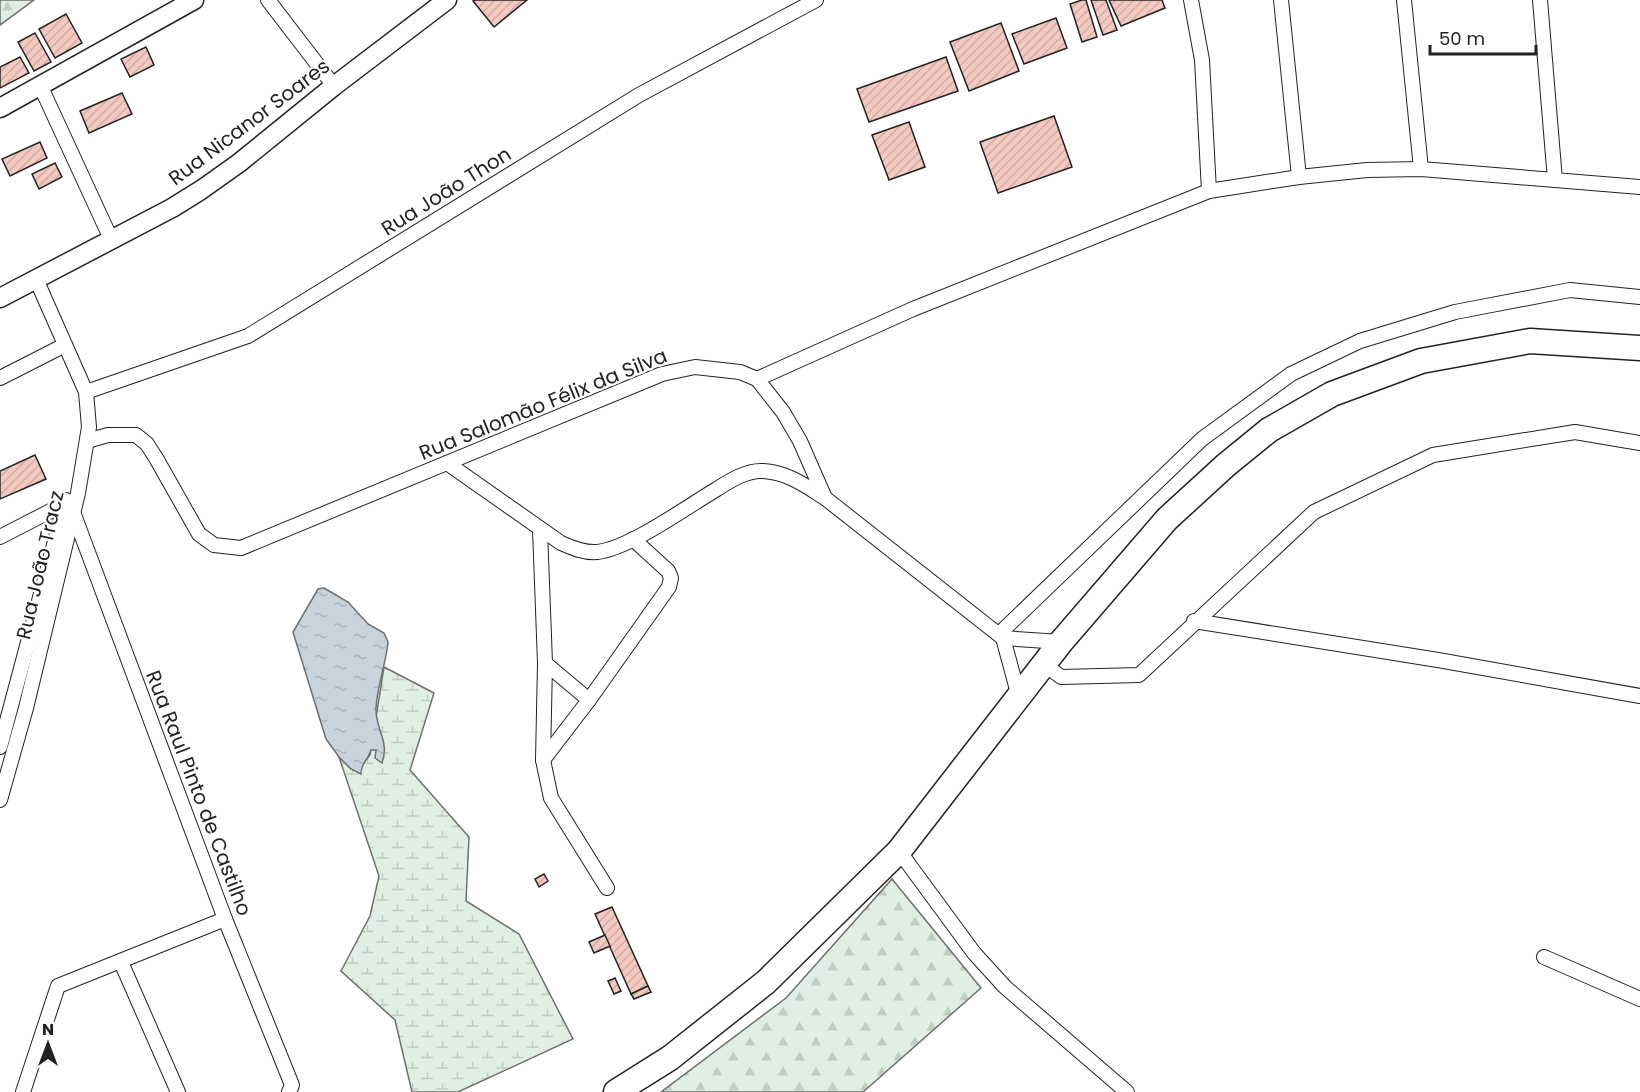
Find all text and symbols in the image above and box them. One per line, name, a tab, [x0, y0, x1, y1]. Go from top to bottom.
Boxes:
scale bar	[1430, 18, 1536, 56]
text: 50 m	[1439, 26, 1485, 51]
street label: Rua Nicanor Soares	[163, 52, 335, 192]
street label: Rua João Thon	[376, 140, 516, 242]
street label: Rua Salomão Félix da Silva	[415, 341, 671, 467]
street label: Rua João Tracz	[9, 488, 71, 642]
street label: Rua Raul Pinto de Castilho	[139, 666, 259, 920]
north arrow	[18, 1014, 78, 1074]
text: N	[42, 1018, 54, 1041]

